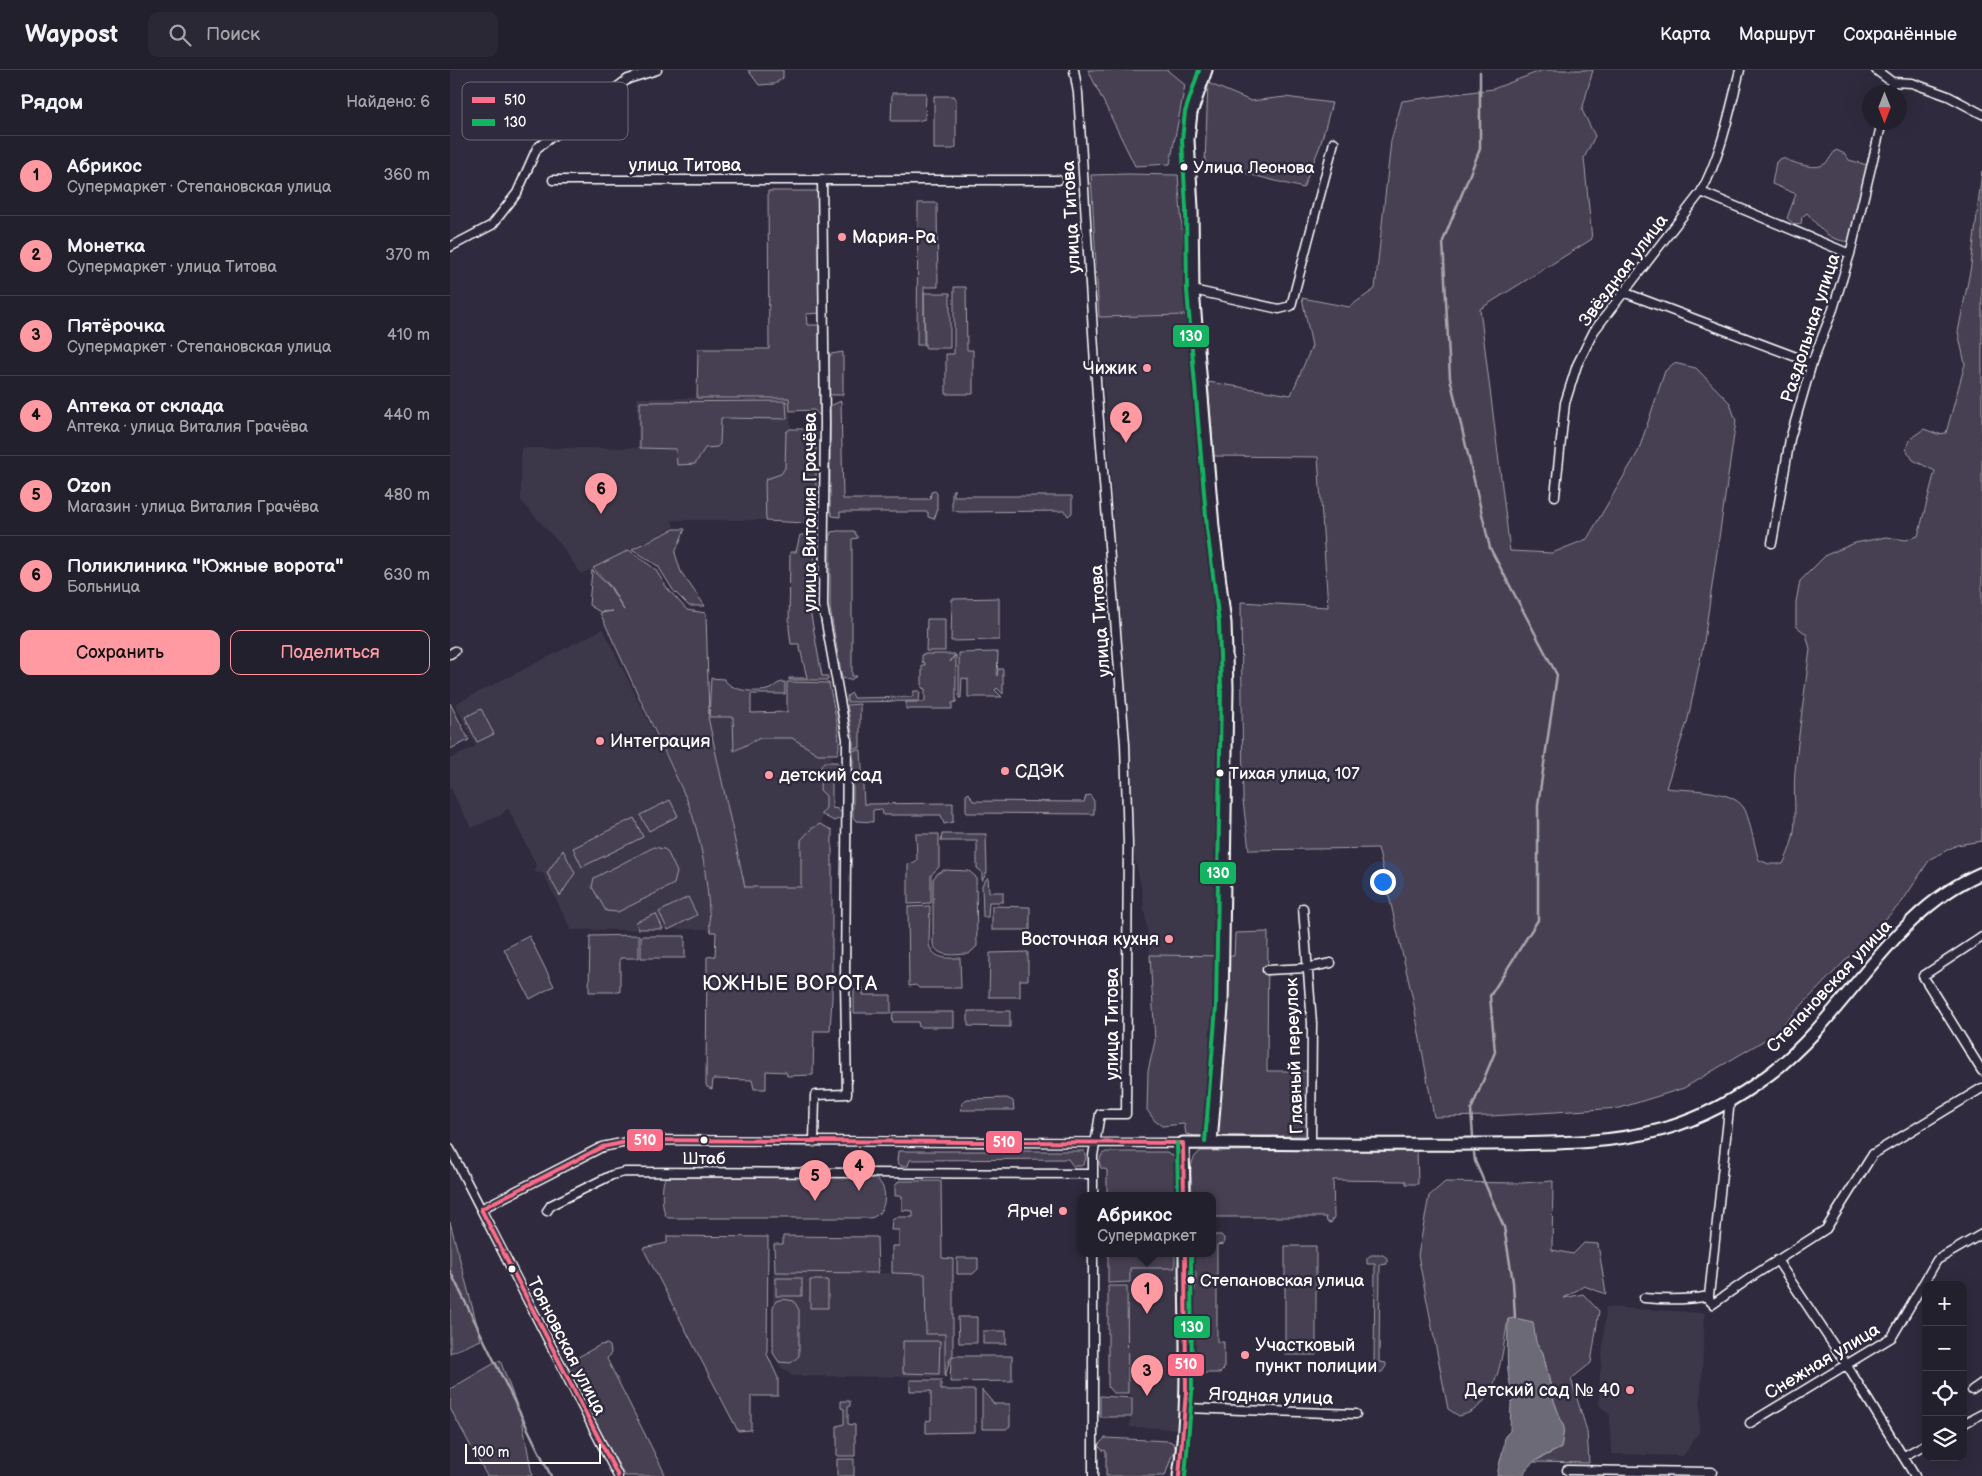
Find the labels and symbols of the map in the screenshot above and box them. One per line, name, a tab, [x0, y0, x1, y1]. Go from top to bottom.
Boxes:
legend	[462, 82, 628, 140]
north arrow	[1862, 85, 1907, 130]
text: 510	[504, 92, 526, 109]
text: 130	[504, 114, 526, 131]
street label: улица Титова	[629, 155, 742, 176]
place label: Улица Леонова	[1193, 158, 1314, 178]
street label: улица Титова	[1058, 160, 1085, 274]
marker: Улица Леонова	[1179, 162, 1189, 172]
street label: Звёздная улица	[1574, 210, 1673, 331]
place label: Мария-Ра	[852, 227, 937, 248]
marker: Мария-Ра	[836, 231, 848, 243]
street label: Раздольная улица	[1776, 251, 1845, 405]
line badge: 130	[1172, 324, 1210, 348]
text: 130	[1180, 328, 1203, 345]
place label: Чижик	[1083, 358, 1137, 379]
marker: Чижик	[1141, 362, 1153, 374]
pin: 2	[1110, 402, 1142, 443]
street label: улица Виталия Грачёва	[800, 412, 821, 612]
pin: 6	[585, 473, 617, 514]
street label: улица Титова	[1086, 564, 1115, 678]
place label: Интеграция	[610, 731, 710, 752]
marker: Интеграция	[594, 735, 606, 747]
place label: СДЭК	[1015, 761, 1064, 782]
place label: Тихая улица, 107	[1229, 764, 1360, 784]
place label: детский сад	[779, 765, 882, 786]
marker: СДЭК	[999, 765, 1011, 777]
marker: Тихая улица, 107	[1215, 768, 1225, 778]
marker: детский сад	[763, 769, 775, 781]
line badge: 130	[1199, 861, 1237, 885]
text: 130	[1207, 865, 1230, 882]
your location	[1370, 869, 1396, 895]
street label: Степановская улица	[1762, 915, 1897, 1057]
place label: Восточная кухня	[1021, 929, 1159, 950]
marker: Восточная кухня	[1163, 933, 1175, 945]
street label: улица Титова	[1102, 967, 1123, 1080]
district label: ЮЖНЫЕ ВОРОТА	[702, 972, 878, 996]
street label: Главный переулок	[1281, 977, 1308, 1135]
line badge: 510	[626, 1128, 664, 1152]
line badge: 510	[985, 1130, 1023, 1154]
text: 510	[634, 1132, 657, 1149]
text: 510	[993, 1134, 1016, 1151]
marker: Штаб	[699, 1135, 709, 1145]
place label: Штаб	[682, 1149, 726, 1169]
pin: 4	[843, 1150, 875, 1191]
pin: 5	[799, 1160, 831, 1201]
place label: Ярче!	[1007, 1201, 1053, 1222]
marker: Ярче!	[1057, 1205, 1069, 1217]
unlabelled marker	[507, 1264, 517, 1274]
place label: Степановская улица	[1200, 1271, 1364, 1291]
pin: 1	[1131, 1273, 1163, 1314]
street label: Тояновская улица	[523, 1274, 611, 1419]
marker: Степановская улица	[1186, 1275, 1196, 1285]
line badge: 130	[1173, 1315, 1211, 1339]
text: 130	[1181, 1319, 1204, 1336]
street label: Снежная улица	[1761, 1319, 1884, 1404]
place label: Участковый пункт полиции	[1255, 1335, 1377, 1377]
marker: Участковый пункт полиции	[1239, 1349, 1251, 1361]
line badge: 510	[1167, 1353, 1205, 1377]
pin: 3	[1131, 1355, 1163, 1396]
text: 510	[1175, 1356, 1198, 1373]
place label: Детский сад № 40	[1465, 1380, 1620, 1401]
street label: Ягодная улица	[1208, 1384, 1334, 1409]
marker: Детский сад № 40	[1624, 1384, 1636, 1396]
scale bar	[465, 1441, 601, 1464]

